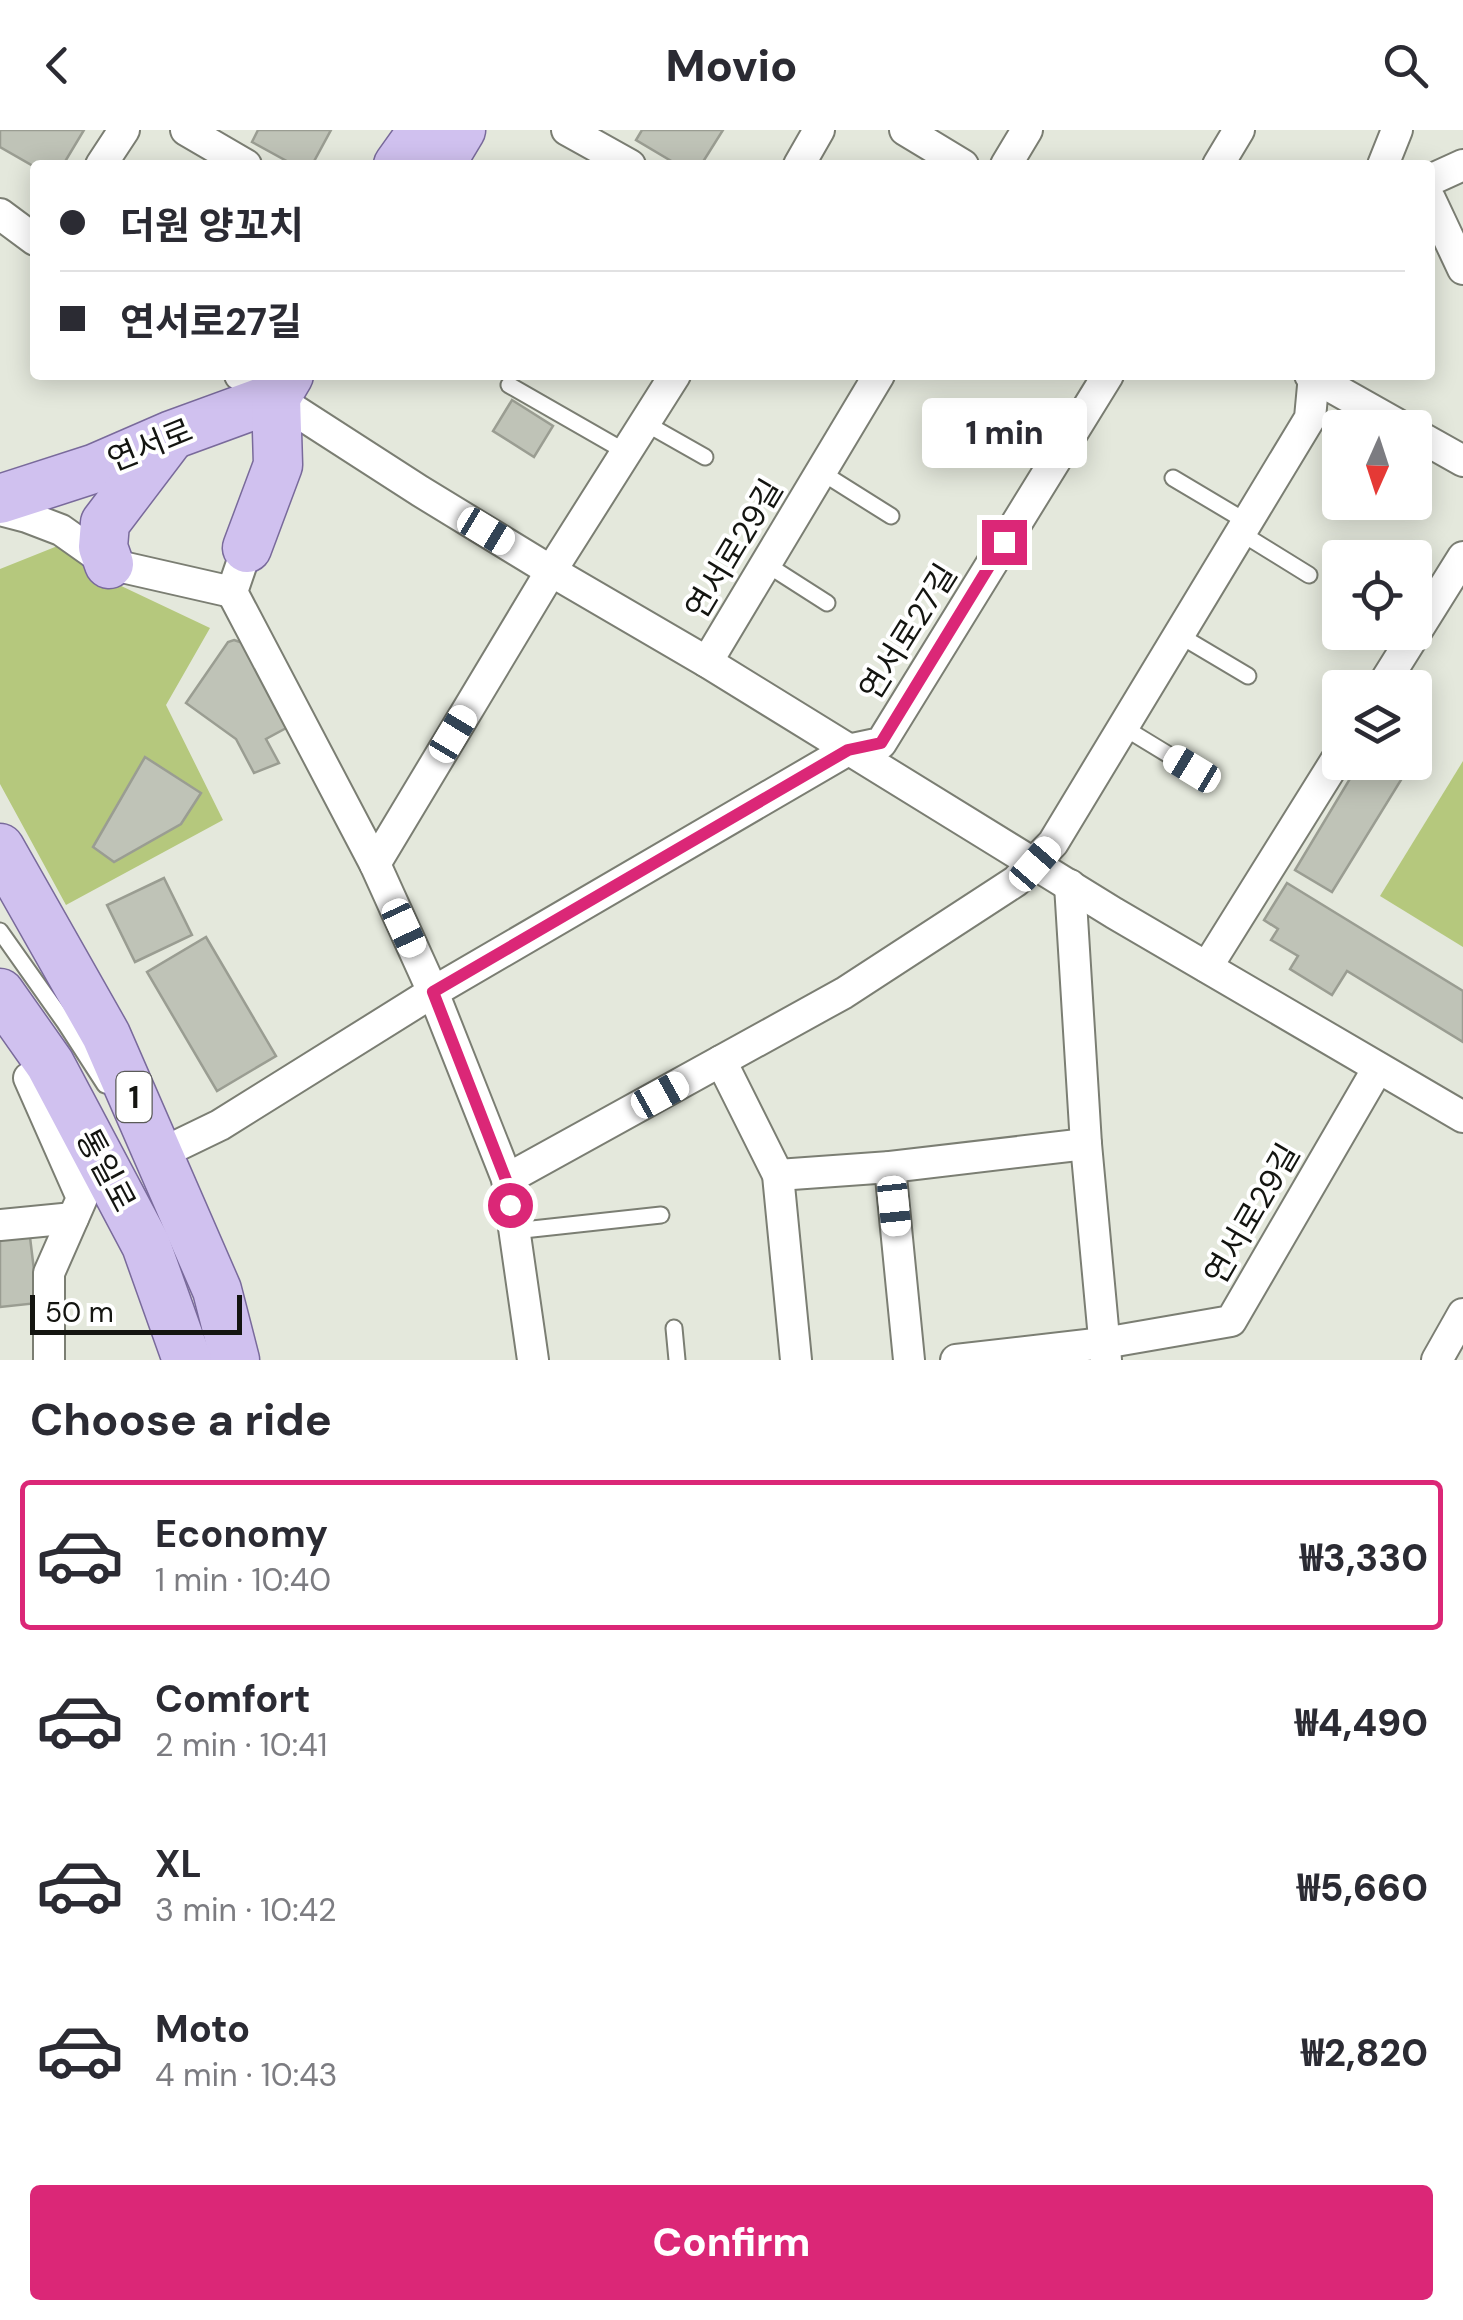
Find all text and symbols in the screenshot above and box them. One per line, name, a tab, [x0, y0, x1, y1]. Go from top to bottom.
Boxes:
text: Movio	[665, 36, 798, 95]
icon: back	[30, 38, 85, 93]
icon: search	[1378, 38, 1433, 93]
text: 더원 양꼬치	[120, 201, 304, 251]
text: 연서로27길	[120, 297, 302, 347]
callout: 1 min	[922, 397, 1086, 467]
street label: 연서로	[101, 409, 199, 481]
north arrow	[1322, 410, 1432, 520]
map controls	[1322, 410, 1432, 780]
text: 1 min	[965, 412, 1044, 454]
street label: 연서로29길	[676, 471, 792, 627]
car	[453, 503, 519, 559]
route end	[982, 520, 1027, 565]
button: locate	[1322, 540, 1432, 650]
street label: 연서로27길	[850, 556, 966, 708]
button: layers	[1322, 670, 1432, 780]
car	[425, 701, 481, 767]
car	[1159, 741, 1225, 797]
car	[1004, 832, 1066, 896]
car	[378, 894, 430, 962]
car	[626, 1067, 694, 1123]
road number: 1	[116, 1072, 152, 1122]
street label: 통일로	[67, 1121, 145, 1219]
street label: 연서로29길	[1195, 1136, 1309, 1292]
car	[876, 1175, 912, 1237]
route start	[488, 1183, 533, 1228]
scale bar	[30, 1290, 242, 1334]
text: 50 m	[45, 1294, 114, 1331]
text: Choose a ride	[30, 1390, 332, 1449]
text: Economy	[155, 1509, 328, 1559]
icon: car	[35, 1510, 125, 1600]
text: ₩3,330	[1300, 1533, 1428, 1583]
text: 1 min · 10:40	[155, 1559, 331, 1601]
text: Comfort	[155, 1674, 311, 1724]
icon: car	[35, 1675, 125, 1765]
text: ₩4,490	[1295, 1698, 1428, 1748]
text: 2 min · 10:41	[155, 1724, 328, 1766]
text: XL	[155, 1839, 202, 1889]
icon: car	[35, 1840, 125, 1930]
text: ₩5,660	[1297, 1863, 1428, 1913]
text: 3 min · 10:42	[155, 1889, 337, 1931]
text: Moto	[155, 2004, 250, 2054]
icon: car	[35, 2005, 125, 2095]
text: ₩2,820	[1301, 2028, 1428, 2078]
text: 4 min · 10:43	[155, 2054, 338, 2096]
button: Confirm	[30, 2185, 1433, 2300]

